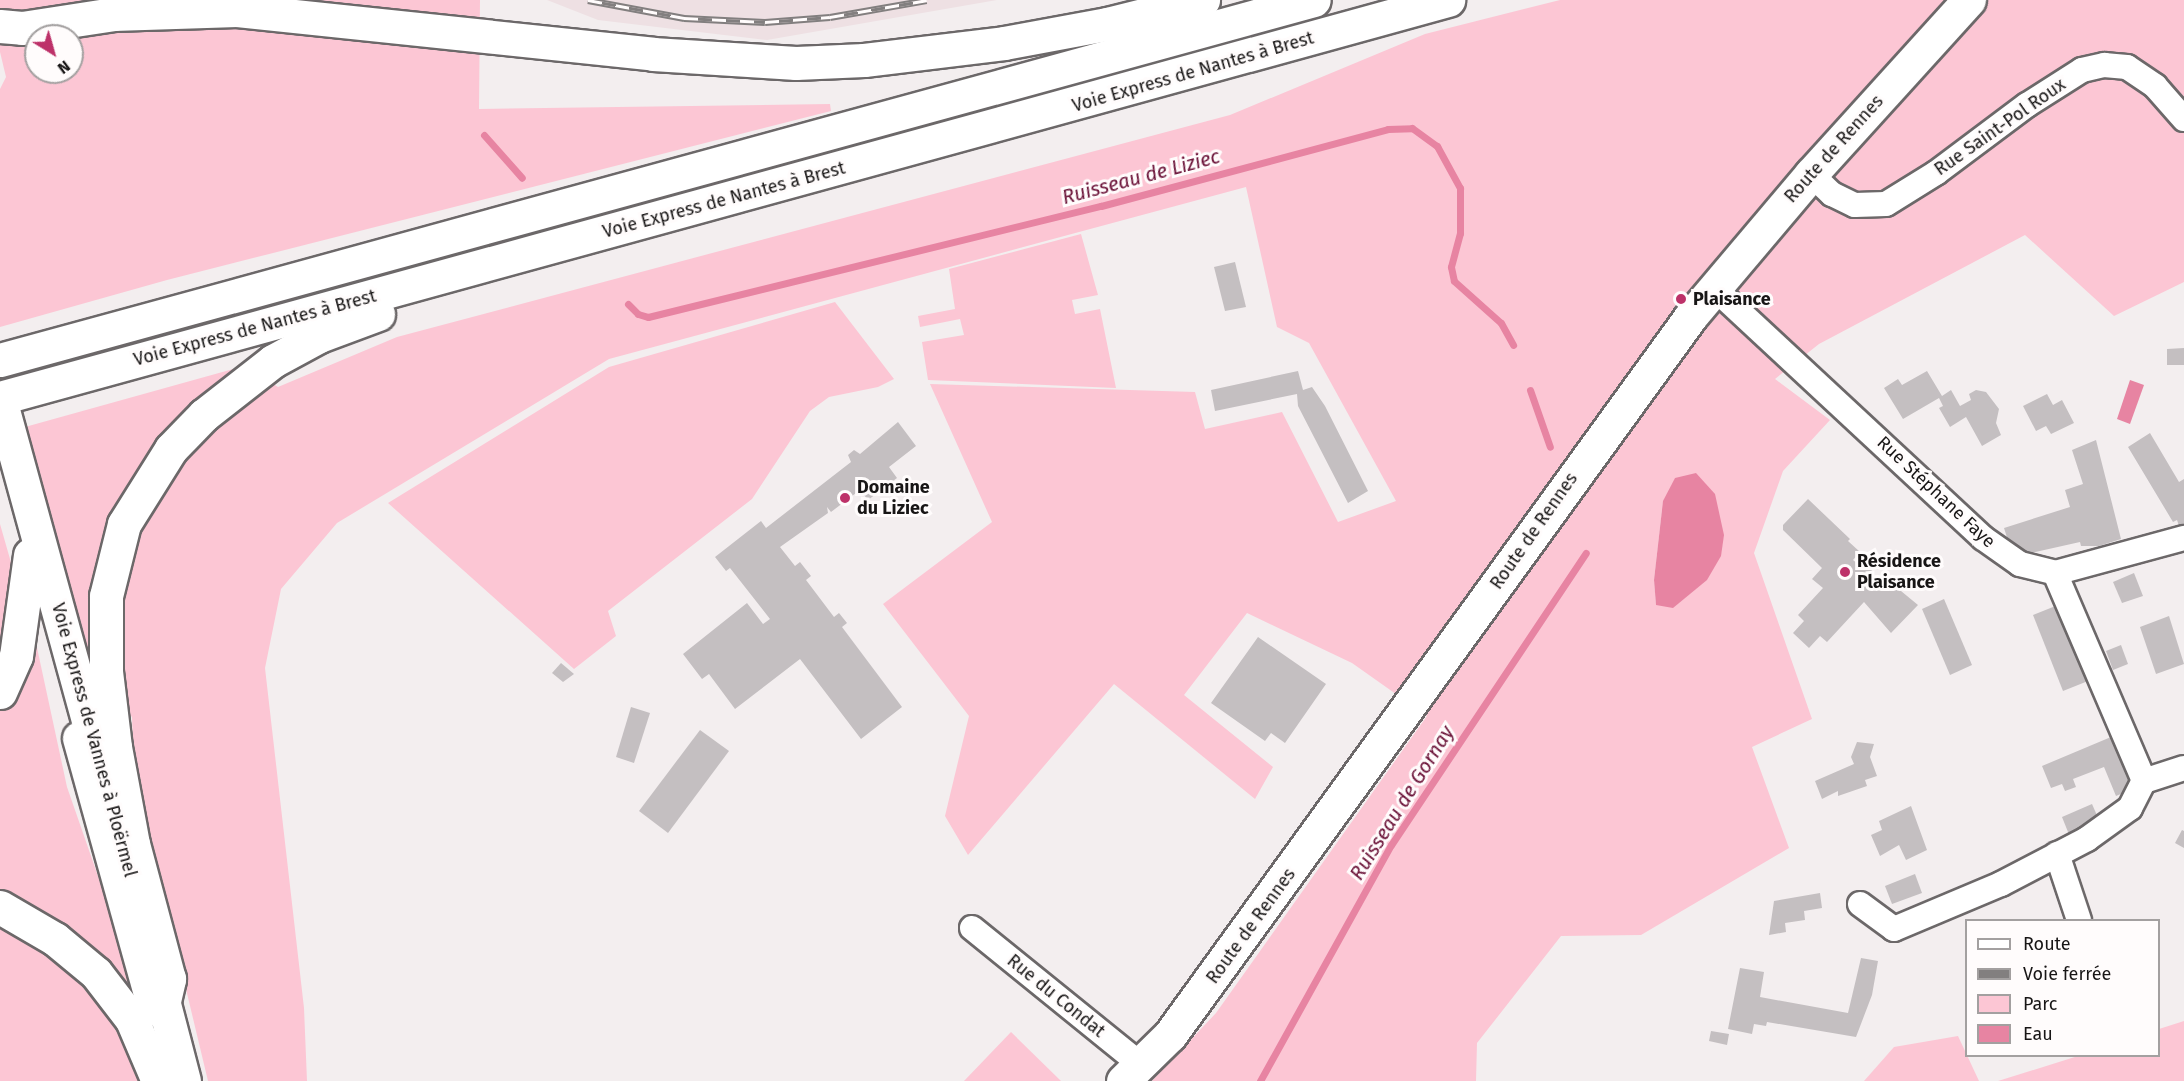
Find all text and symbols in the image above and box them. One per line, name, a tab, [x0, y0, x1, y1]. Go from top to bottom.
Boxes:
north arrow	[24, 24, 84, 84]
street label: Voie Express de Nantes à Brest	[1070, 27, 1316, 117]
text: N	[54, 56, 74, 78]
street label: Rue Saint-Pol Roux	[1930, 74, 2070, 180]
street label: Route de Rennes	[1780, 91, 1888, 207]
water label: Ruisseau de Liziec	[1060, 144, 1222, 210]
street label: Voie Express de Nantes à Brest	[600, 157, 848, 243]
street label: Voie Express de Nantes à Brest	[131, 285, 379, 371]
place label: Plaisance	[1693, 288, 1771, 310]
marker: Plaisance	[1674, 292, 1688, 306]
street label: Rue Stéphane Faye	[1872, 432, 2000, 552]
street label: Route de Rennes	[1486, 468, 1582, 594]
place label: Domaine du Liziec	[857, 477, 930, 520]
marker: Domaine du Liziec	[838, 491, 852, 505]
place label: Résidence Plaisance	[1857, 551, 1941, 594]
marker: Résidence Plaisance	[1838, 565, 1852, 579]
street label: Voie Express de Vannes à Ploërmel	[47, 601, 141, 879]
water label: Ruisseau de Gornay	[1345, 722, 1459, 884]
street label: Route de Rennes	[1202, 864, 1300, 988]
legend	[1965, 919, 2160, 1057]
text: Route	[2023, 933, 2071, 955]
street label: Rue du Condat	[1003, 950, 1109, 1042]
text: Voie ferrée	[2023, 963, 2111, 985]
text: Parc	[2023, 993, 2057, 1015]
text: Eau	[2023, 1023, 2053, 1045]

